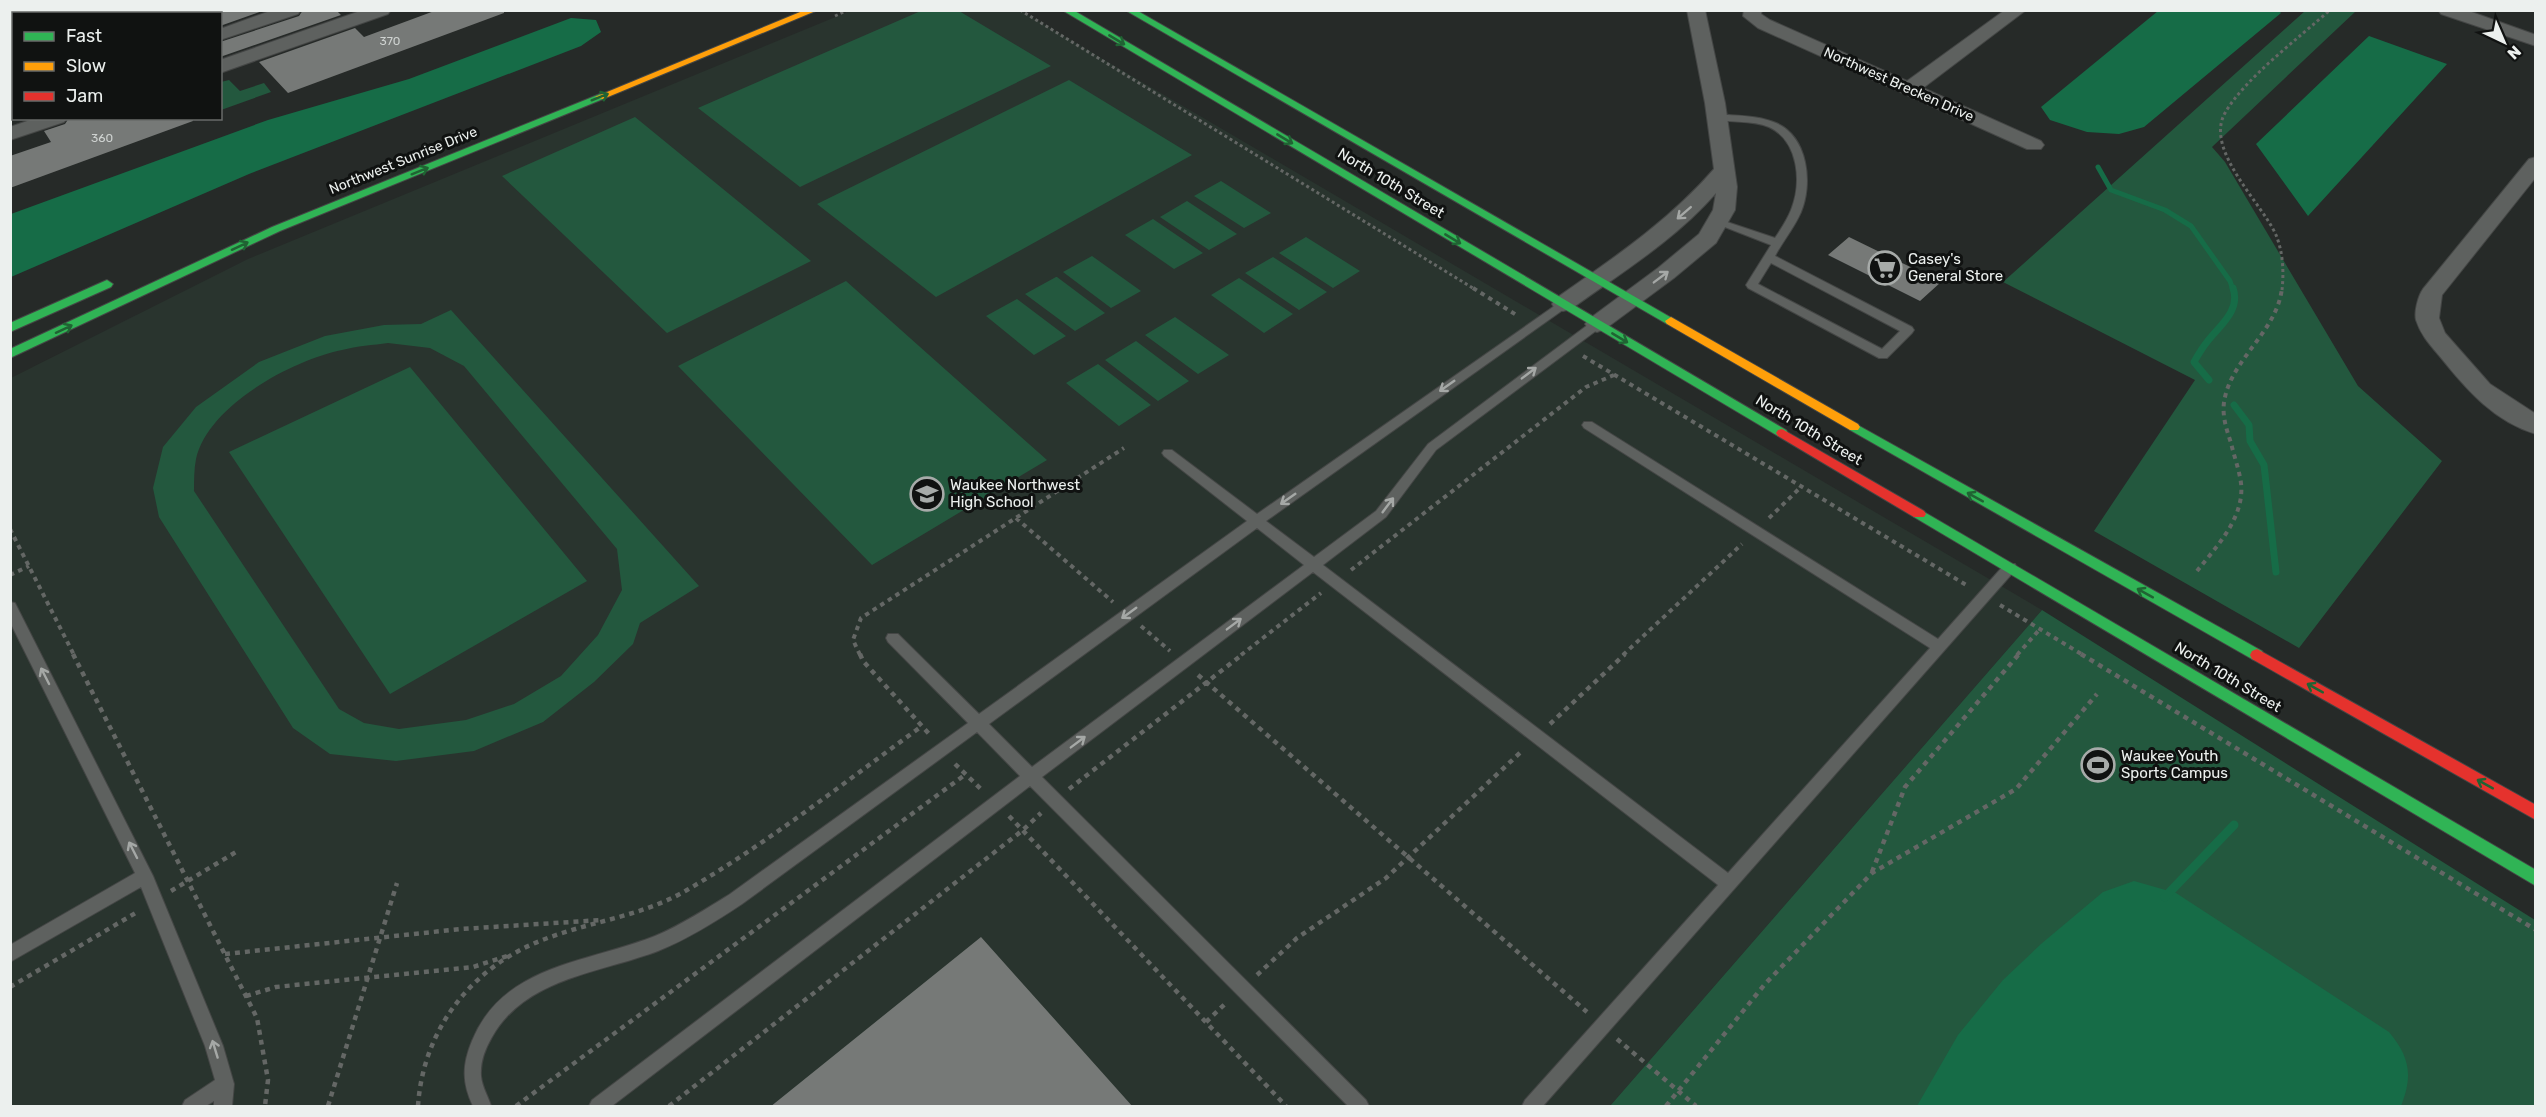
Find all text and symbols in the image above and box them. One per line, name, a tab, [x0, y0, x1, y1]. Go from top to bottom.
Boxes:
legend	[12, 12, 222, 120]
north arrow	[2474, 12, 2534, 72]
text: Fast	[66, 25, 102, 47]
house number: 370	[380, 34, 401, 48]
one-way arrow	[1108, 35, 1125, 47]
text: N	[2503, 42, 2525, 63]
street label: Northwest Brecken Drive	[1821, 44, 1977, 125]
text: Slow	[66, 55, 106, 77]
text: Jam	[66, 85, 103, 107]
one-way arrow	[591, 91, 609, 102]
street label: Northwest Sunrise Drive	[327, 123, 480, 198]
house number: 360	[91, 131, 113, 145]
one-way arrow	[1276, 134, 1293, 146]
street label: North 10th Street	[1334, 144, 1448, 222]
one-way arrow	[410, 165, 428, 176]
one-way arrow	[1677, 206, 1692, 220]
one-way arrow	[1444, 233, 1461, 245]
one-way arrow	[230, 240, 248, 252]
supermarket icon: Casey's General Store	[1867, 250, 1903, 286]
place label: Casey's General Store	[1908, 250, 2003, 285]
one-way arrow	[1652, 270, 1668, 283]
one-way arrow	[54, 323, 72, 335]
one-way arrow	[1611, 333, 1629, 344]
one-way arrow	[1521, 367, 1537, 380]
one-way arrow	[1439, 380, 1455, 392]
street label: North 10th Street	[1752, 391, 1866, 469]
school or university icon: Waukee Northwest High School	[909, 476, 945, 512]
place label: Waukee Northwest High School	[950, 476, 1080, 511]
one-way arrow	[1967, 490, 1984, 502]
one-way arrow	[1280, 493, 1296, 505]
one-way arrow	[1382, 497, 1394, 513]
one-way arrow	[2137, 586, 2154, 598]
one-way arrow	[1122, 607, 1138, 619]
one-way arrow	[1225, 617, 1241, 630]
street label: North 10th Street	[2171, 638, 2285, 716]
one-way arrow	[39, 667, 50, 685]
one-way arrow	[2307, 682, 2324, 694]
one-way arrow	[1070, 735, 1086, 748]
sports icon: Waukee Youth Sports Campus	[2080, 747, 2116, 783]
place label: Waukee Youth Sports Campus	[2121, 747, 2228, 782]
one-way arrow	[2476, 778, 2494, 789]
one-way arrow	[126, 841, 138, 859]
one-way arrow	[209, 1040, 220, 1059]

